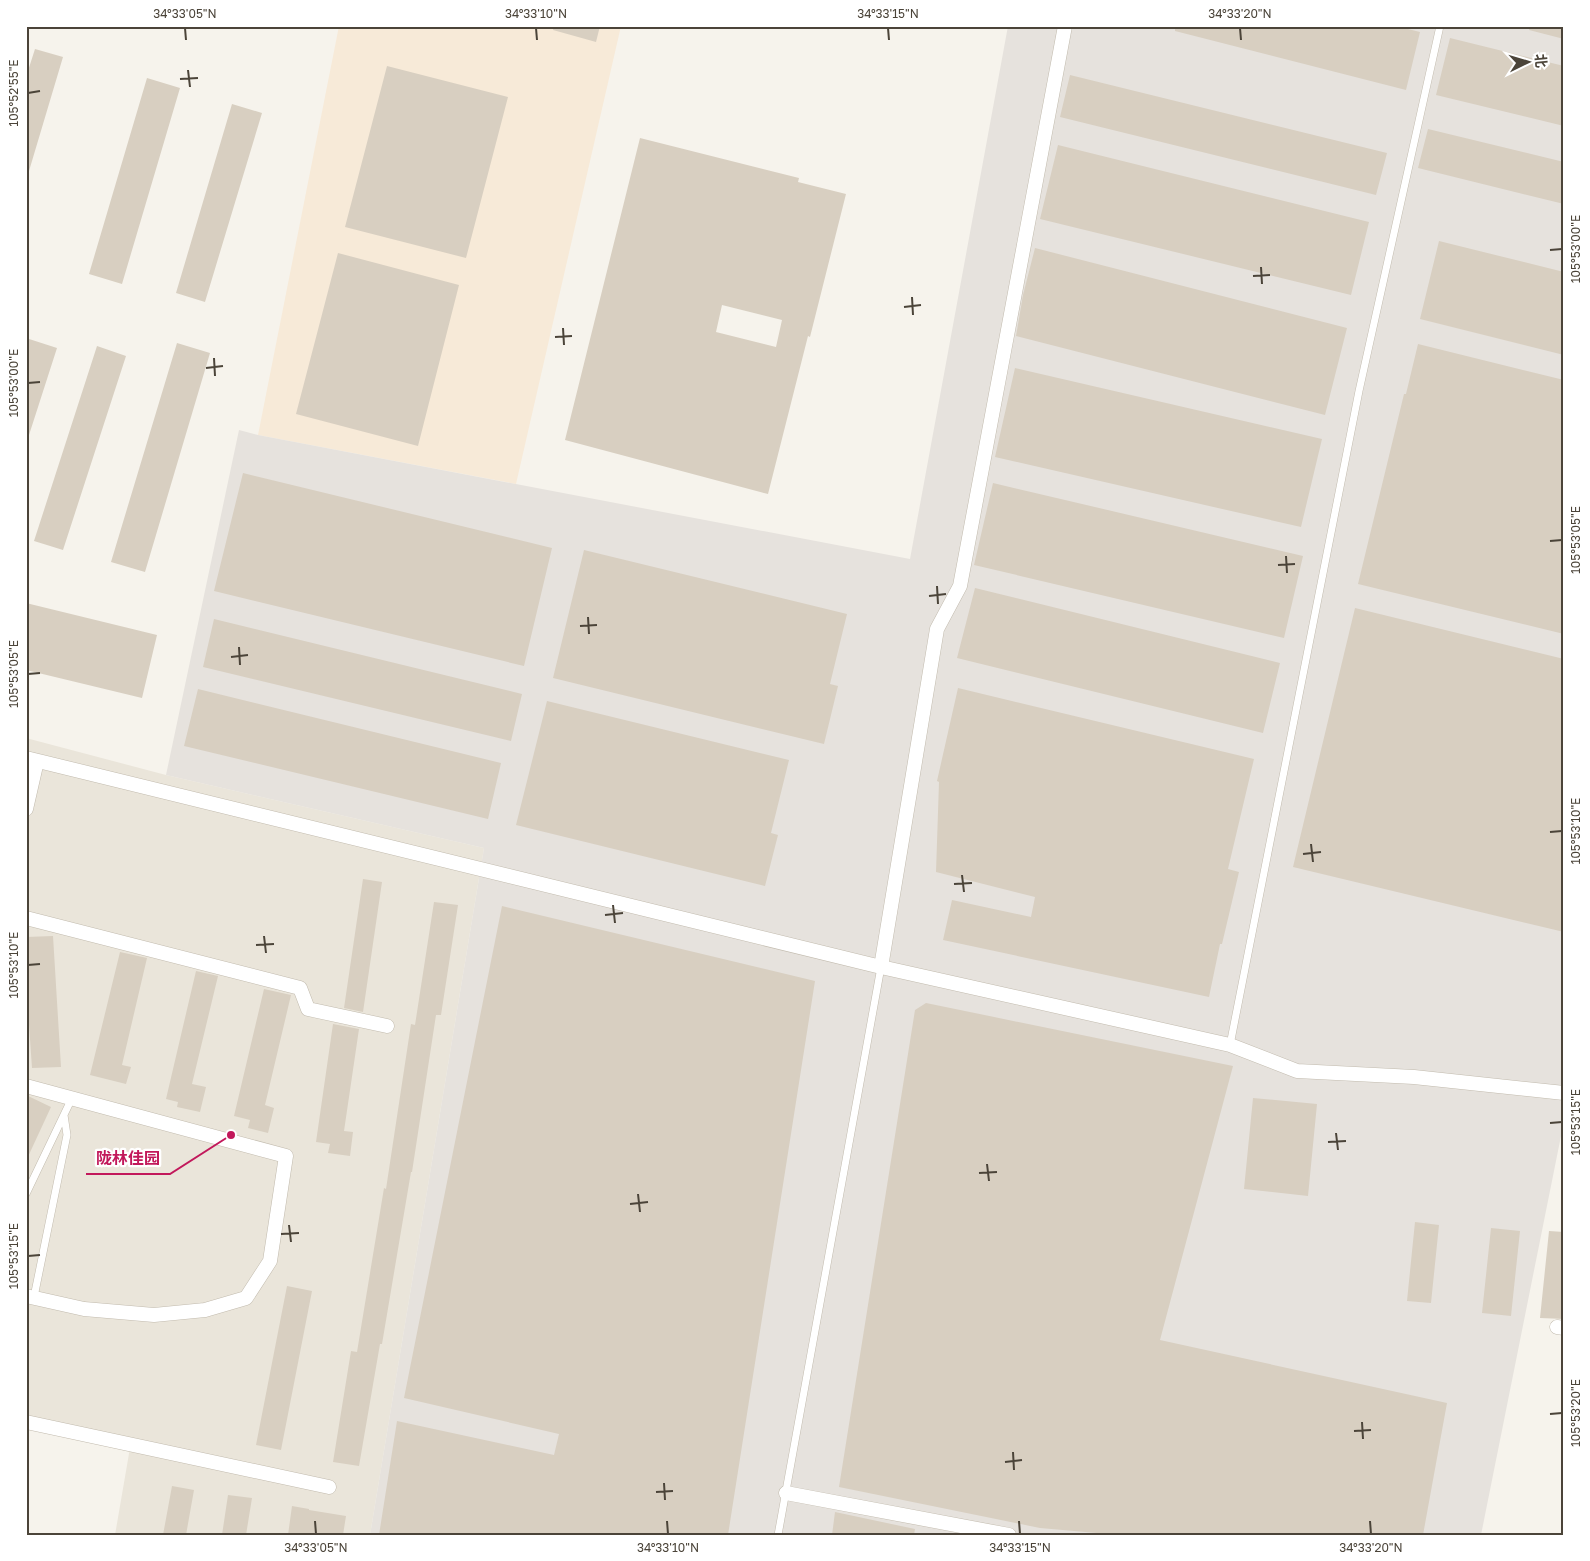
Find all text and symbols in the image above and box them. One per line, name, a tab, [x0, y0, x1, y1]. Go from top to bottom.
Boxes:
text: 34°33'05"N	[153, 6, 217, 21]
text: 34°33'10"N	[505, 6, 567, 21]
text: 34°33'15"N	[857, 6, 919, 21]
text: 34°33'20"N	[1208, 6, 1272, 21]
north arrow	[1502, 38, 1552, 88]
text: 北	[1532, 53, 1551, 69]
text: 105°52'55"E	[6, 59, 21, 127]
text: 105°53'00"E	[1568, 215, 1583, 283]
text: 105°53'00"E	[6, 349, 21, 417]
text: 105°53'05"E	[1568, 506, 1583, 574]
text: 105°53'05"E	[6, 640, 21, 708]
text: 105°53'10"E	[1568, 798, 1583, 864]
text: 105°53'10"E	[6, 932, 21, 998]
text: 105°53'15"E	[1568, 1089, 1583, 1155]
callout: 陇林佳园	[86, 1143, 170, 1174]
text: 陇林佳园	[96, 1148, 160, 1168]
text: 105°53'15"E	[6, 1223, 21, 1289]
text: 105°53'20"E	[1568, 1379, 1583, 1447]
text: 34°33'05"N	[284, 1540, 348, 1555]
text: 34°33'10"N	[637, 1540, 699, 1555]
text: 34°33'15"N	[989, 1540, 1051, 1555]
text: 34°33'20"N	[1339, 1540, 1403, 1555]

